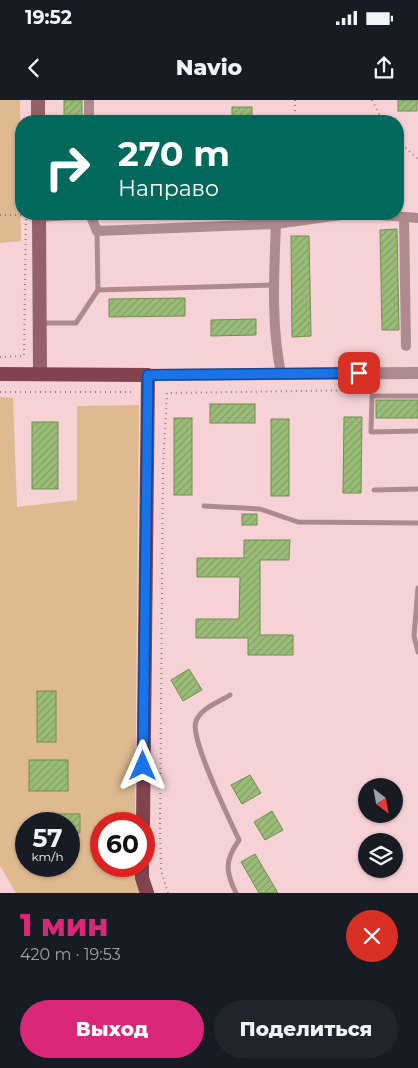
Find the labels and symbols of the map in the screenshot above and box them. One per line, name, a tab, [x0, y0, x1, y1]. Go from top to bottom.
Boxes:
pin	[338, 352, 380, 394]
position arrow	[116, 739, 168, 791]
north arrow	[358, 778, 402, 822]
speed limit sign: 60	[90, 812, 155, 877]

